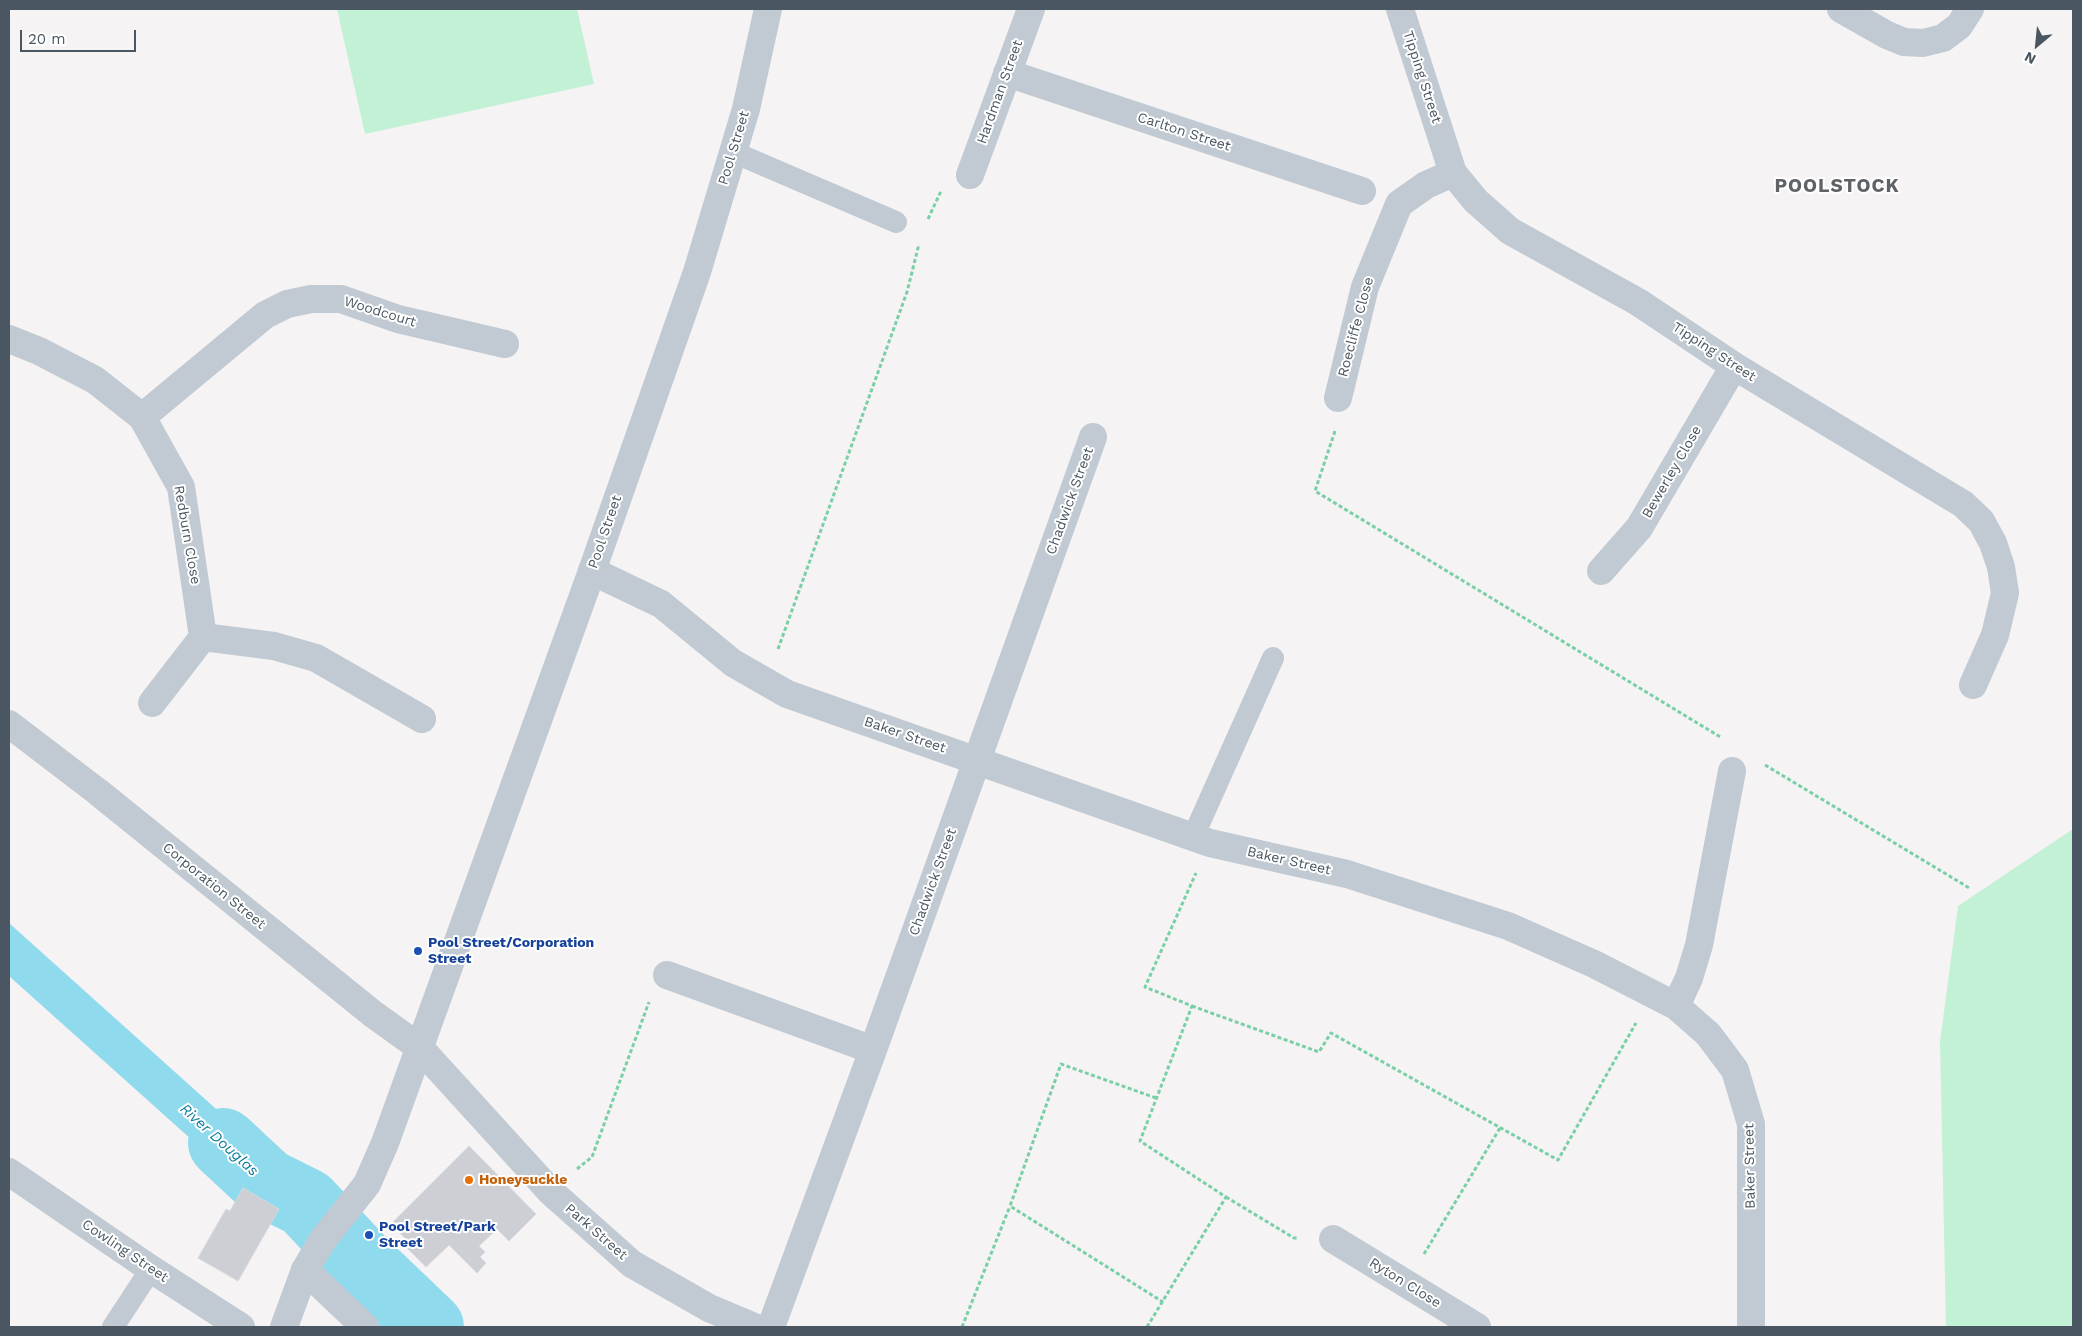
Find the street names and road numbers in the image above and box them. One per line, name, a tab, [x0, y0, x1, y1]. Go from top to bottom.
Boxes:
street label: Tipping Street	[1399, 29, 1445, 125]
street label: Hardman Street	[973, 38, 1027, 146]
street label: Pool Street	[715, 109, 753, 187]
street label: Carlton Street	[1135, 109, 1233, 155]
street label: Roecliffe Close	[1335, 275, 1377, 379]
street label: Woodcourt	[342, 293, 418, 331]
street label: Tipping Street	[1669, 319, 1759, 385]
street label: Bewerley Close	[1639, 423, 1705, 521]
street label: Chadwick Street	[1043, 445, 1097, 557]
street label: Redburn Close	[170, 484, 204, 586]
street label: Pool Street	[585, 493, 625, 571]
street label: Baker Street	[862, 713, 948, 757]
street label: Chadwick Street	[906, 826, 960, 938]
street label: Corporation Street	[159, 839, 269, 933]
street label: Baker Street	[1245, 843, 1333, 879]
street label: Baker Street	[1741, 1123, 1759, 1209]
street label: Park Street	[561, 1200, 631, 1264]
street label: Cowling Street	[79, 1216, 171, 1286]
street label: Ryton Close	[1366, 1254, 1444, 1312]

